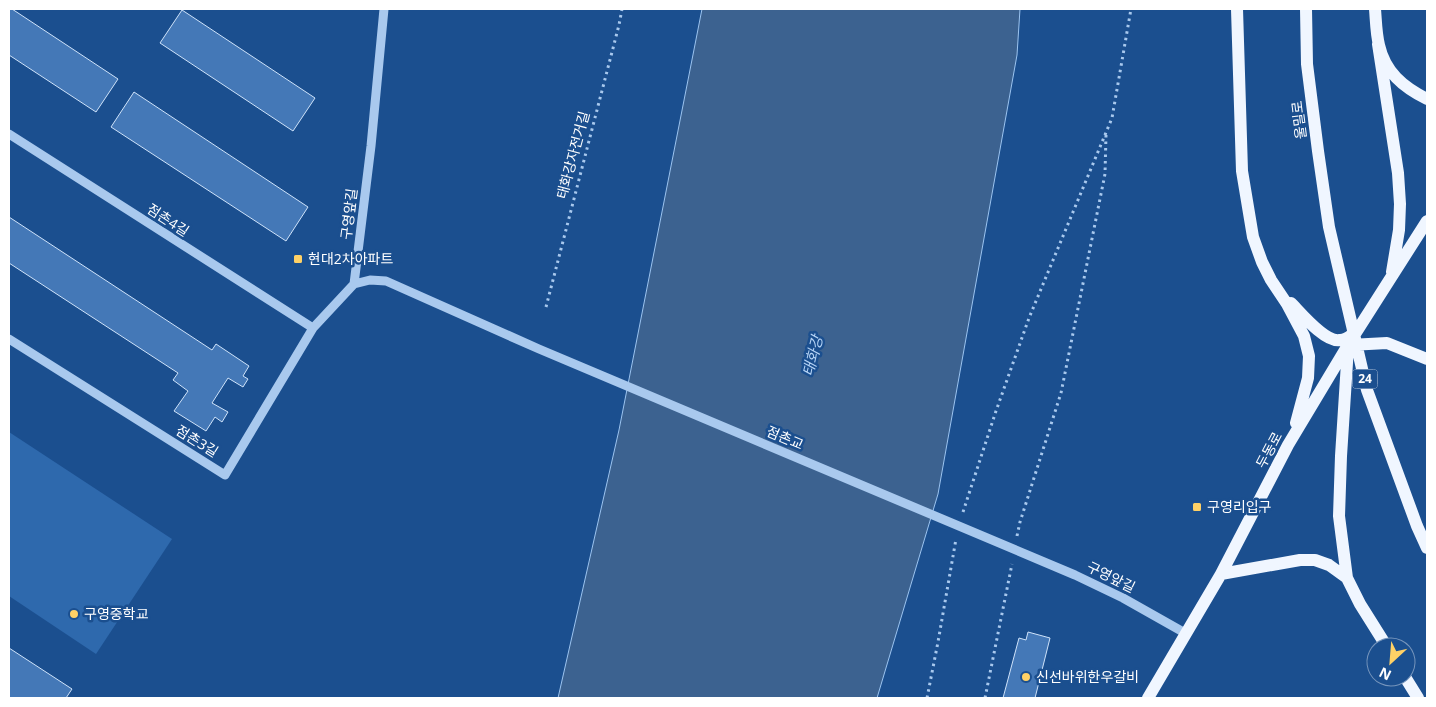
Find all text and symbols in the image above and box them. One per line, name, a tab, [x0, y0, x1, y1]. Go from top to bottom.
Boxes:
street label: 울밀로	[1287, 100, 1310, 140]
street label: 태화강자전거길	[552, 109, 593, 201]
street label: 구영앞길	[336, 187, 361, 241]
street label: 점촌4길	[144, 199, 193, 240]
place label: 현대2차아파트	[308, 249, 393, 268]
marker: 현대2차아파트	[292, 253, 304, 265]
water label: 태화강	[797, 331, 827, 378]
road number: 24	[1352, 369, 1378, 388]
street label: 점촌3길	[172, 420, 222, 461]
street label: 점촌교	[764, 421, 807, 454]
street label: 두동로	[1251, 428, 1286, 471]
place label: 구영리입구	[1207, 497, 1272, 516]
marker: 구영리입구	[1191, 501, 1203, 513]
street label: 구영앞길	[1084, 557, 1139, 596]
place label: 구영중학교	[84, 604, 149, 623]
marker: 구영중학교	[68, 608, 80, 620]
north arrow	[1366, 637, 1416, 687]
text: N	[1376, 663, 1394, 685]
place label: 신선바위한우갈비	[1036, 667, 1139, 686]
marker: 신선바위한우갈비	[1020, 671, 1032, 683]

